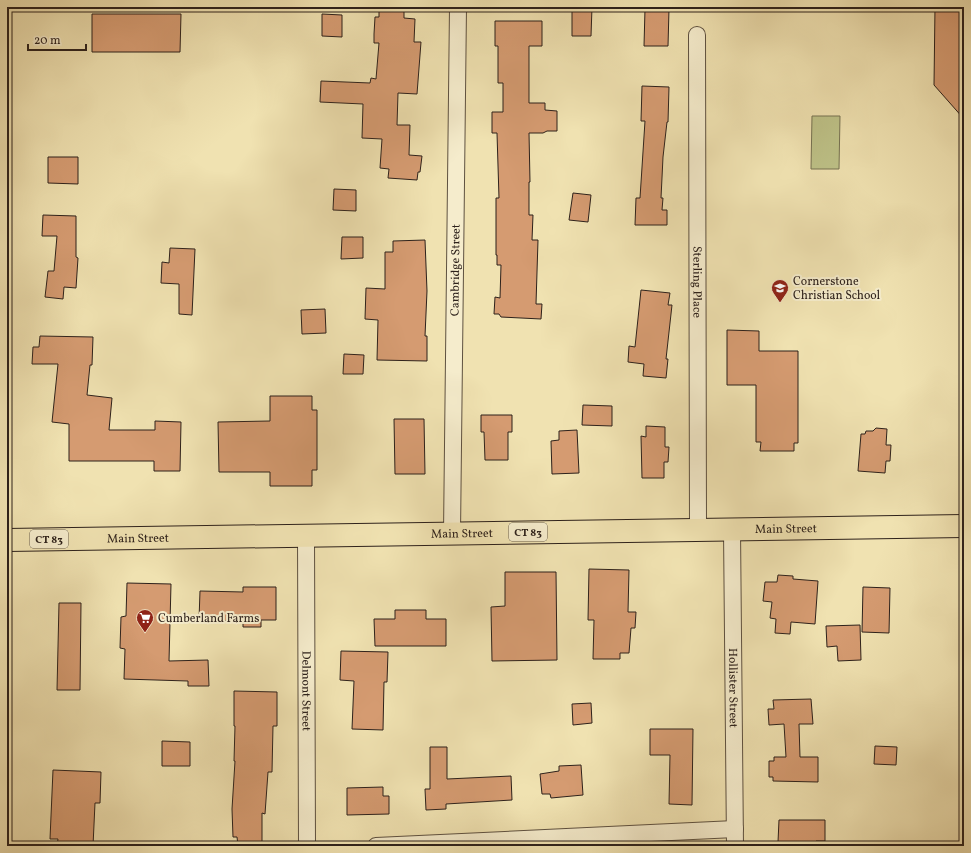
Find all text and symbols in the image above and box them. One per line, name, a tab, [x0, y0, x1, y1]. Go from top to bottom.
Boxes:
scale bar	[28, 26, 86, 52]
text: 20 m	[34, 33, 61, 49]
street label: Cambridge Street	[447, 224, 465, 316]
street label: Sterling Place	[688, 246, 705, 318]
place label: Cornerstone Christian School	[793, 274, 881, 304]
school or university icon: Cornerstone Christian School	[770, 278, 790, 303]
street label: Main Street	[755, 521, 817, 538]
road number: CT 83	[509, 523, 547, 541]
street label: Main Street	[431, 526, 493, 543]
road number: CT 83	[30, 530, 68, 548]
street label: Main Street	[107, 531, 169, 548]
supermarket icon: Cumberland Farms	[135, 608, 155, 633]
place label: Cumberland Farms	[158, 611, 259, 627]
street label: Hollister Street	[724, 648, 741, 728]
street label: Delmont Street	[297, 651, 314, 731]

